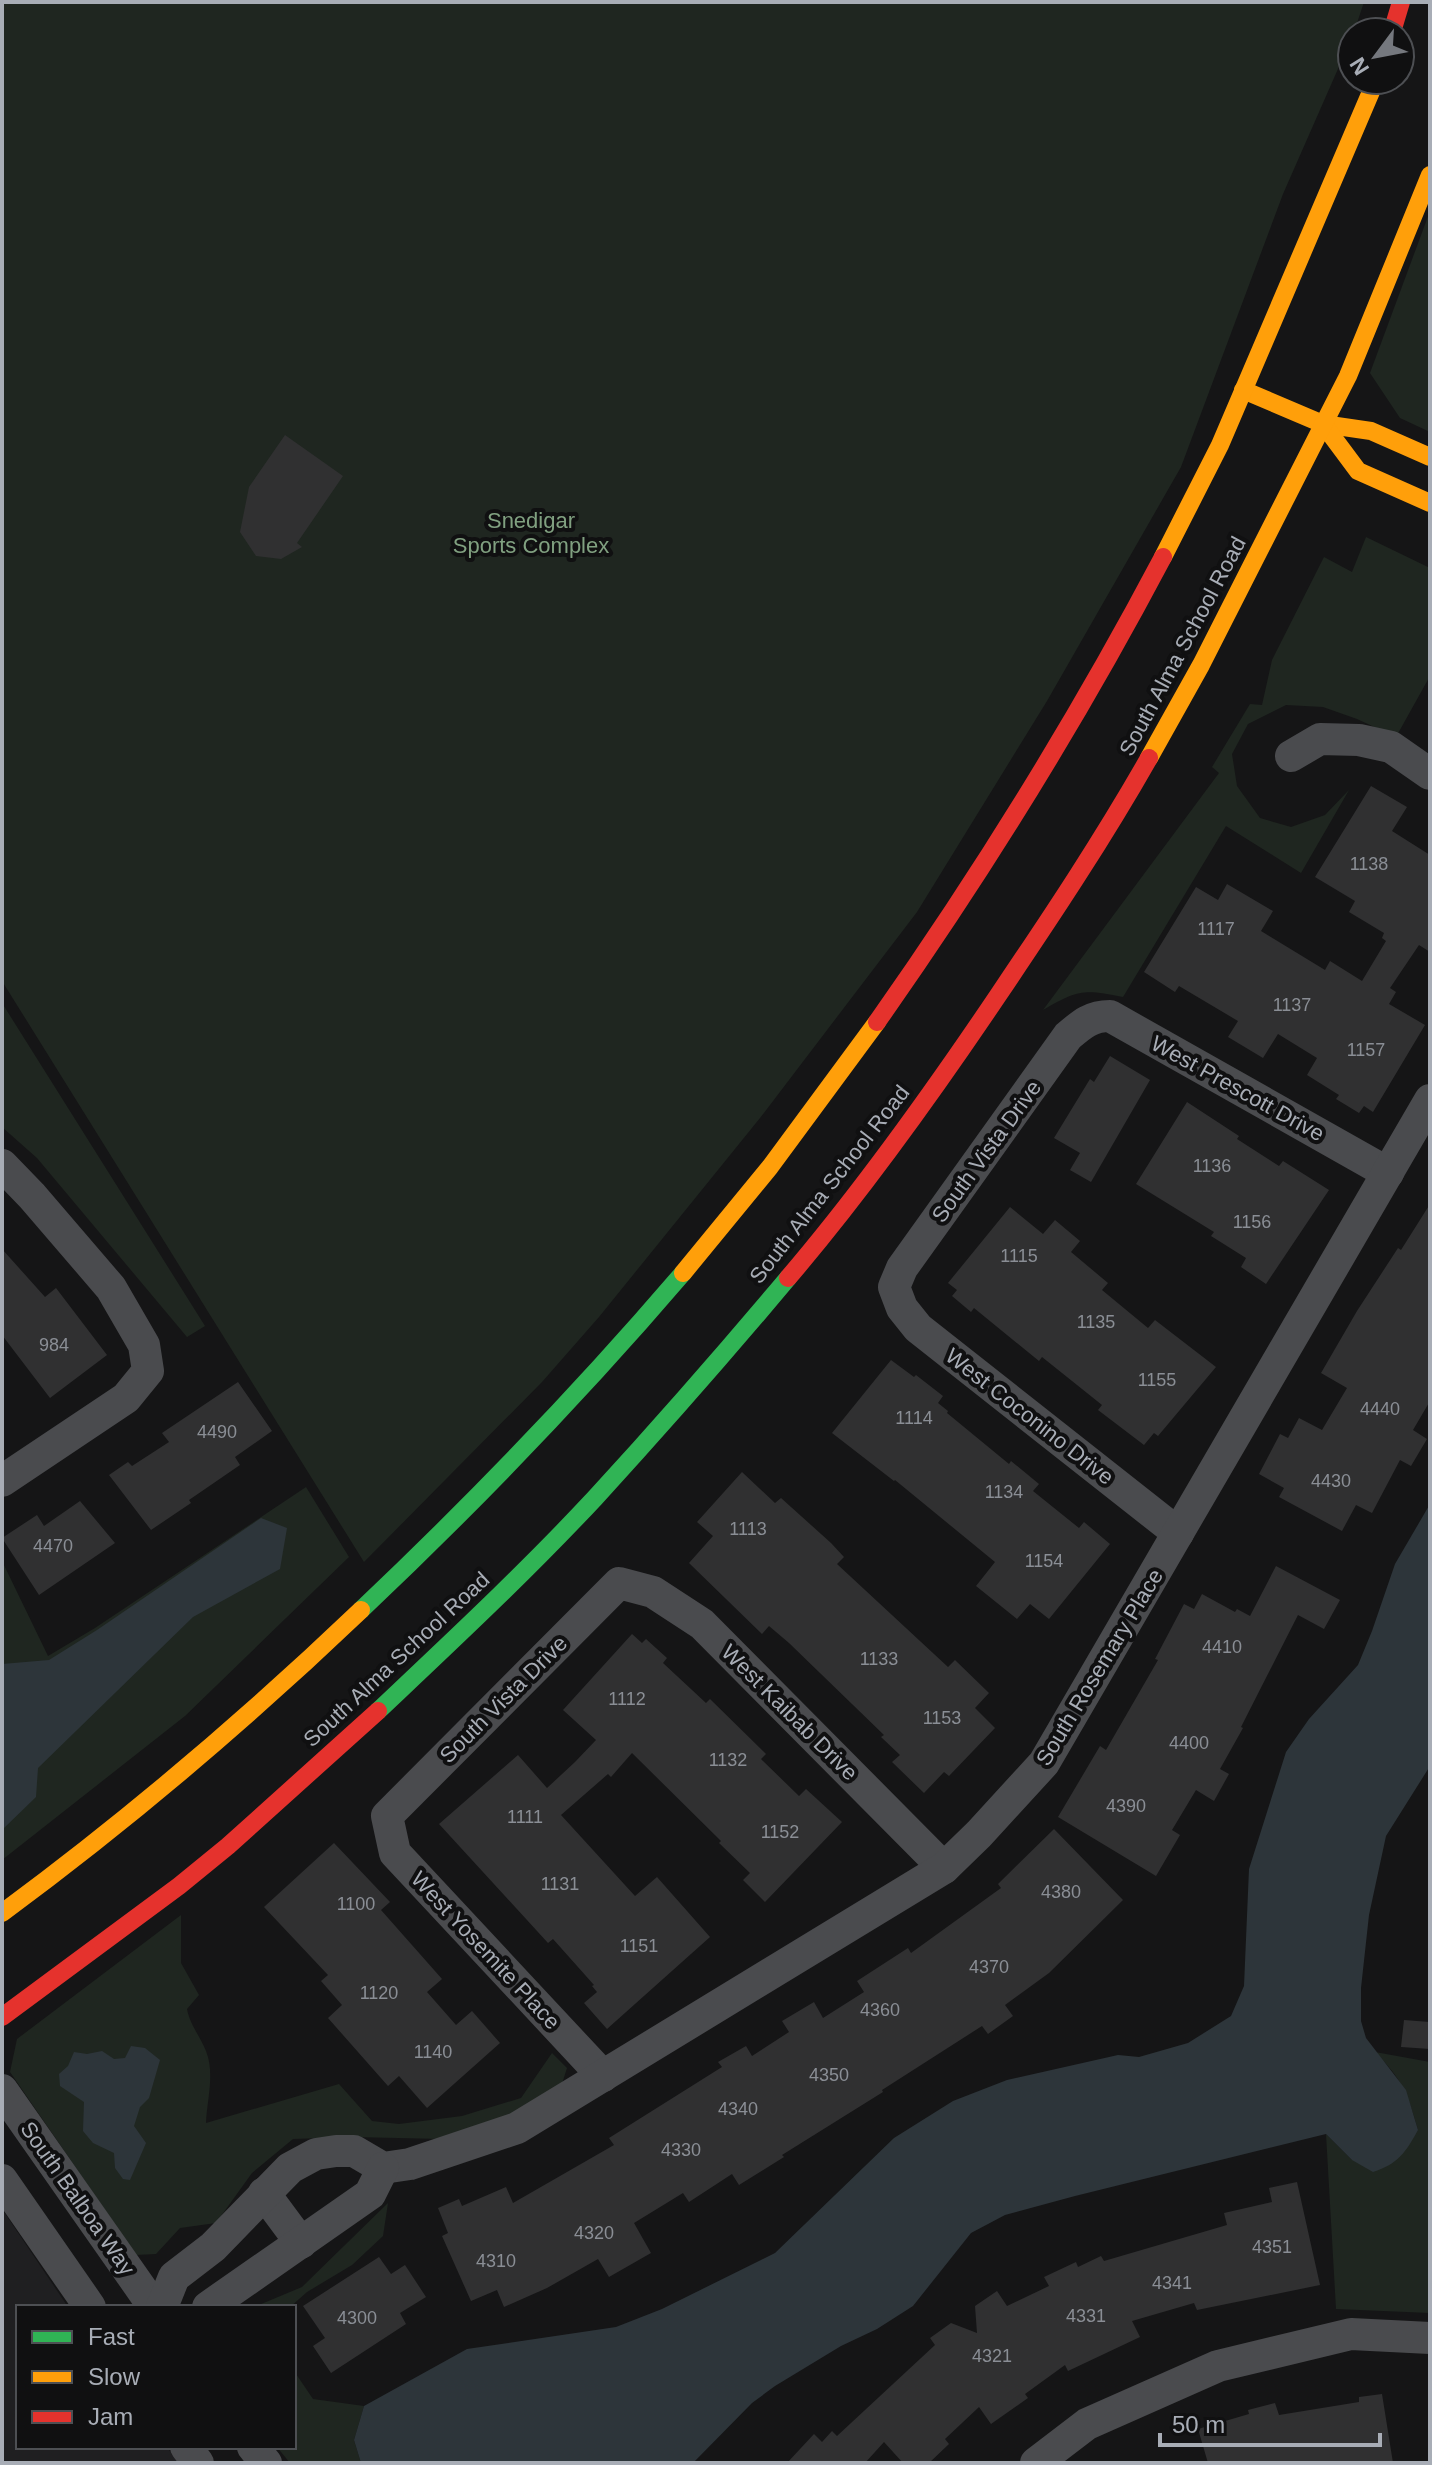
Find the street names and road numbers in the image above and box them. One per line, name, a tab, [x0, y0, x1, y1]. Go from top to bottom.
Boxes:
street label: South Alma School Road	[1114, 532, 1251, 760]
street label: West Prescott Drive	[1147, 1030, 1329, 1146]
street label: South Vista Drive	[926, 1075, 1046, 1227]
street label: South Alma School Road	[744, 1080, 915, 1288]
street label: West Coconino Drive	[941, 1343, 1119, 1490]
street label: South Rosemary Place	[1031, 1564, 1168, 1770]
street label: South Alma School Road	[298, 1567, 494, 1752]
street label: South Vista Drive	[435, 1631, 572, 1768]
street label: West Kaibab Drive	[717, 1639, 863, 1785]
street label: West Yosemite Place	[406, 1866, 565, 2034]
street label: South Balboa Way	[15, 2117, 140, 2280]

